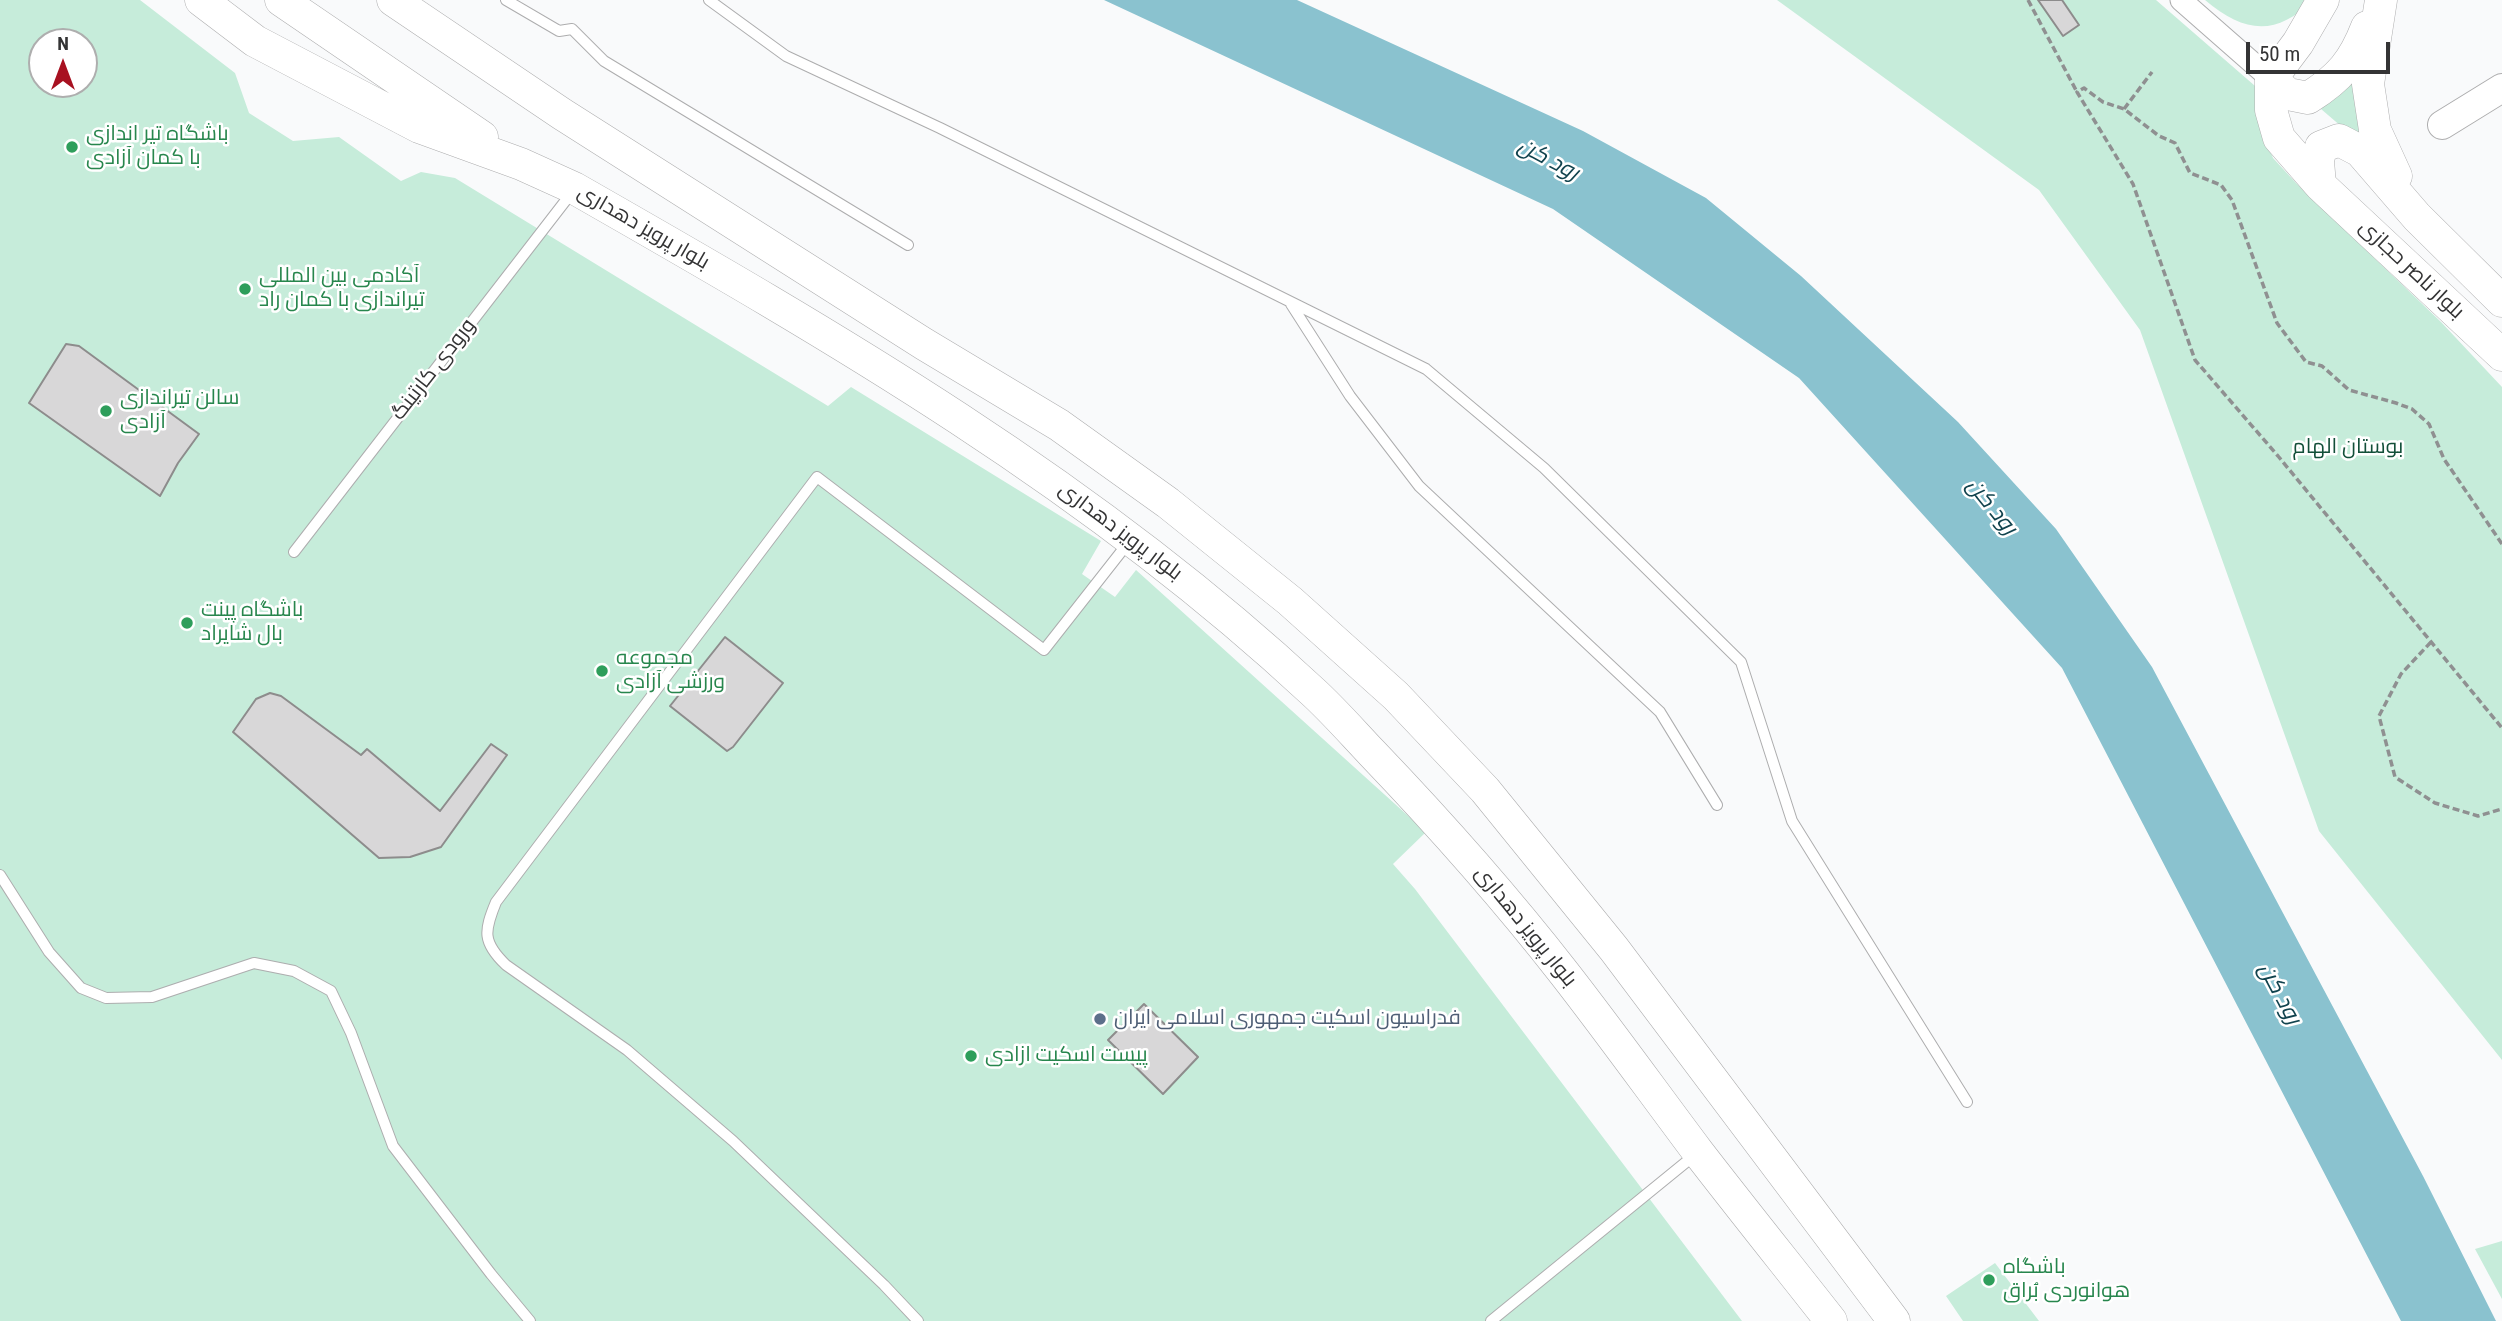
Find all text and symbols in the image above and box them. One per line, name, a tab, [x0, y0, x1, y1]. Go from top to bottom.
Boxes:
north arrow	[28, 28, 98, 98]
scale bar	[2250, 28, 2394, 72]
text: N	[57, 32, 69, 55]
text: 50 m	[2259, 42, 2300, 66]
place label: باشگاه تیر اندازی با کمان آزادی	[86, 122, 229, 172]
water label: رود کن	[1513, 132, 1583, 188]
marker: باشگاه تیر اندازی با کمان آزادی	[64, 139, 80, 155]
street label: بلوار پرویز دهداری	[572, 180, 714, 276]
street label: بلوار ناصر حجازی	[2353, 215, 2469, 325]
place label: آکادمی بین المللی تیراندازی با کمان راد	[259, 264, 425, 314]
marker: آکادمی بین المللی تیراندازی با کمان راد	[237, 281, 253, 297]
street label: ورودی کارتینگ	[386, 314, 482, 426]
place label: سالن تیراندازی آزادی	[120, 386, 239, 436]
marker: سالن تیراندازی آزادی	[98, 403, 114, 419]
park label: بوستان الهام	[2293, 435, 2403, 461]
water label: رود کن	[1960, 473, 2022, 541]
street label: بلوار پرویز دهداری	[1053, 477, 1187, 587]
place label: باشگاه پینت بال شایراد	[201, 598, 303, 648]
marker: باشگاه پینت بال شایراد	[179, 615, 195, 631]
place label: مجموعه ورزشی آزادی	[616, 646, 725, 696]
marker: مجموعه ورزشی آزادی	[594, 663, 610, 679]
street label: بلوار پرویز دهداری	[1469, 861, 1581, 993]
water label: رود کن	[2251, 959, 2307, 1029]
place label: فدراسیون اسکیت جمهوری اسلامی ایران	[1114, 1006, 1461, 1032]
marker: فدراسیون اسکیت جمهوری اسلامی ایران	[1092, 1011, 1108, 1027]
place label: پیست اسکیت ازادی	[985, 1043, 1148, 1069]
marker: پیست اسکیت ازادی	[963, 1048, 979, 1064]
place label: باشگاه هوانوردی بُراق	[2003, 1255, 2130, 1305]
marker: باشگاه هوانوردی بُراق	[1981, 1272, 1997, 1288]

